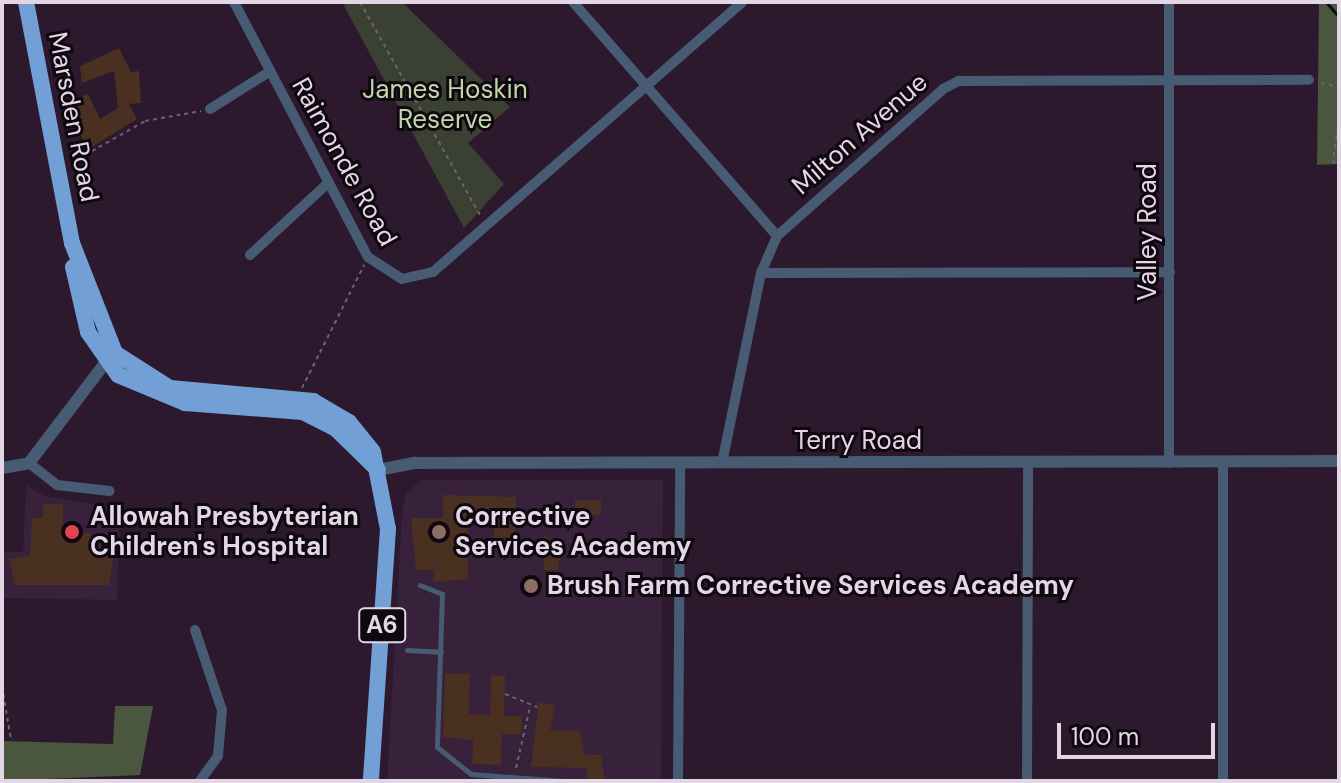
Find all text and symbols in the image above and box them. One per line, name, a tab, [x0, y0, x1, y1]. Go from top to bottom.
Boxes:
street label: Marsden Road	[41, 30, 105, 204]
street label: Milton Avenue	[786, 67, 934, 201]
street label: Raimonde Road	[285, 72, 403, 252]
park label: James Hoskin Reserve	[362, 74, 528, 136]
street label: Valley Road	[1132, 163, 1164, 301]
street label: Terry Road	[794, 425, 922, 457]
place label: Allowah Presbyterian Children's Hospital	[90, 501, 359, 562]
place label: Corrective Services Academy	[455, 501, 691, 562]
marker: Allowah Presbyterian Children's Hospital	[61, 521, 83, 543]
marker: Corrective Services Academy	[430, 523, 448, 541]
place label: Brush Farm Corrective Services Academy	[547, 570, 1074, 602]
marker: Brush Farm Corrective Services Academy	[522, 577, 540, 595]
road number: A6	[358, 605, 406, 645]
scale bar	[1061, 707, 1219, 757]
text: 100 m	[1071, 721, 1139, 752]

